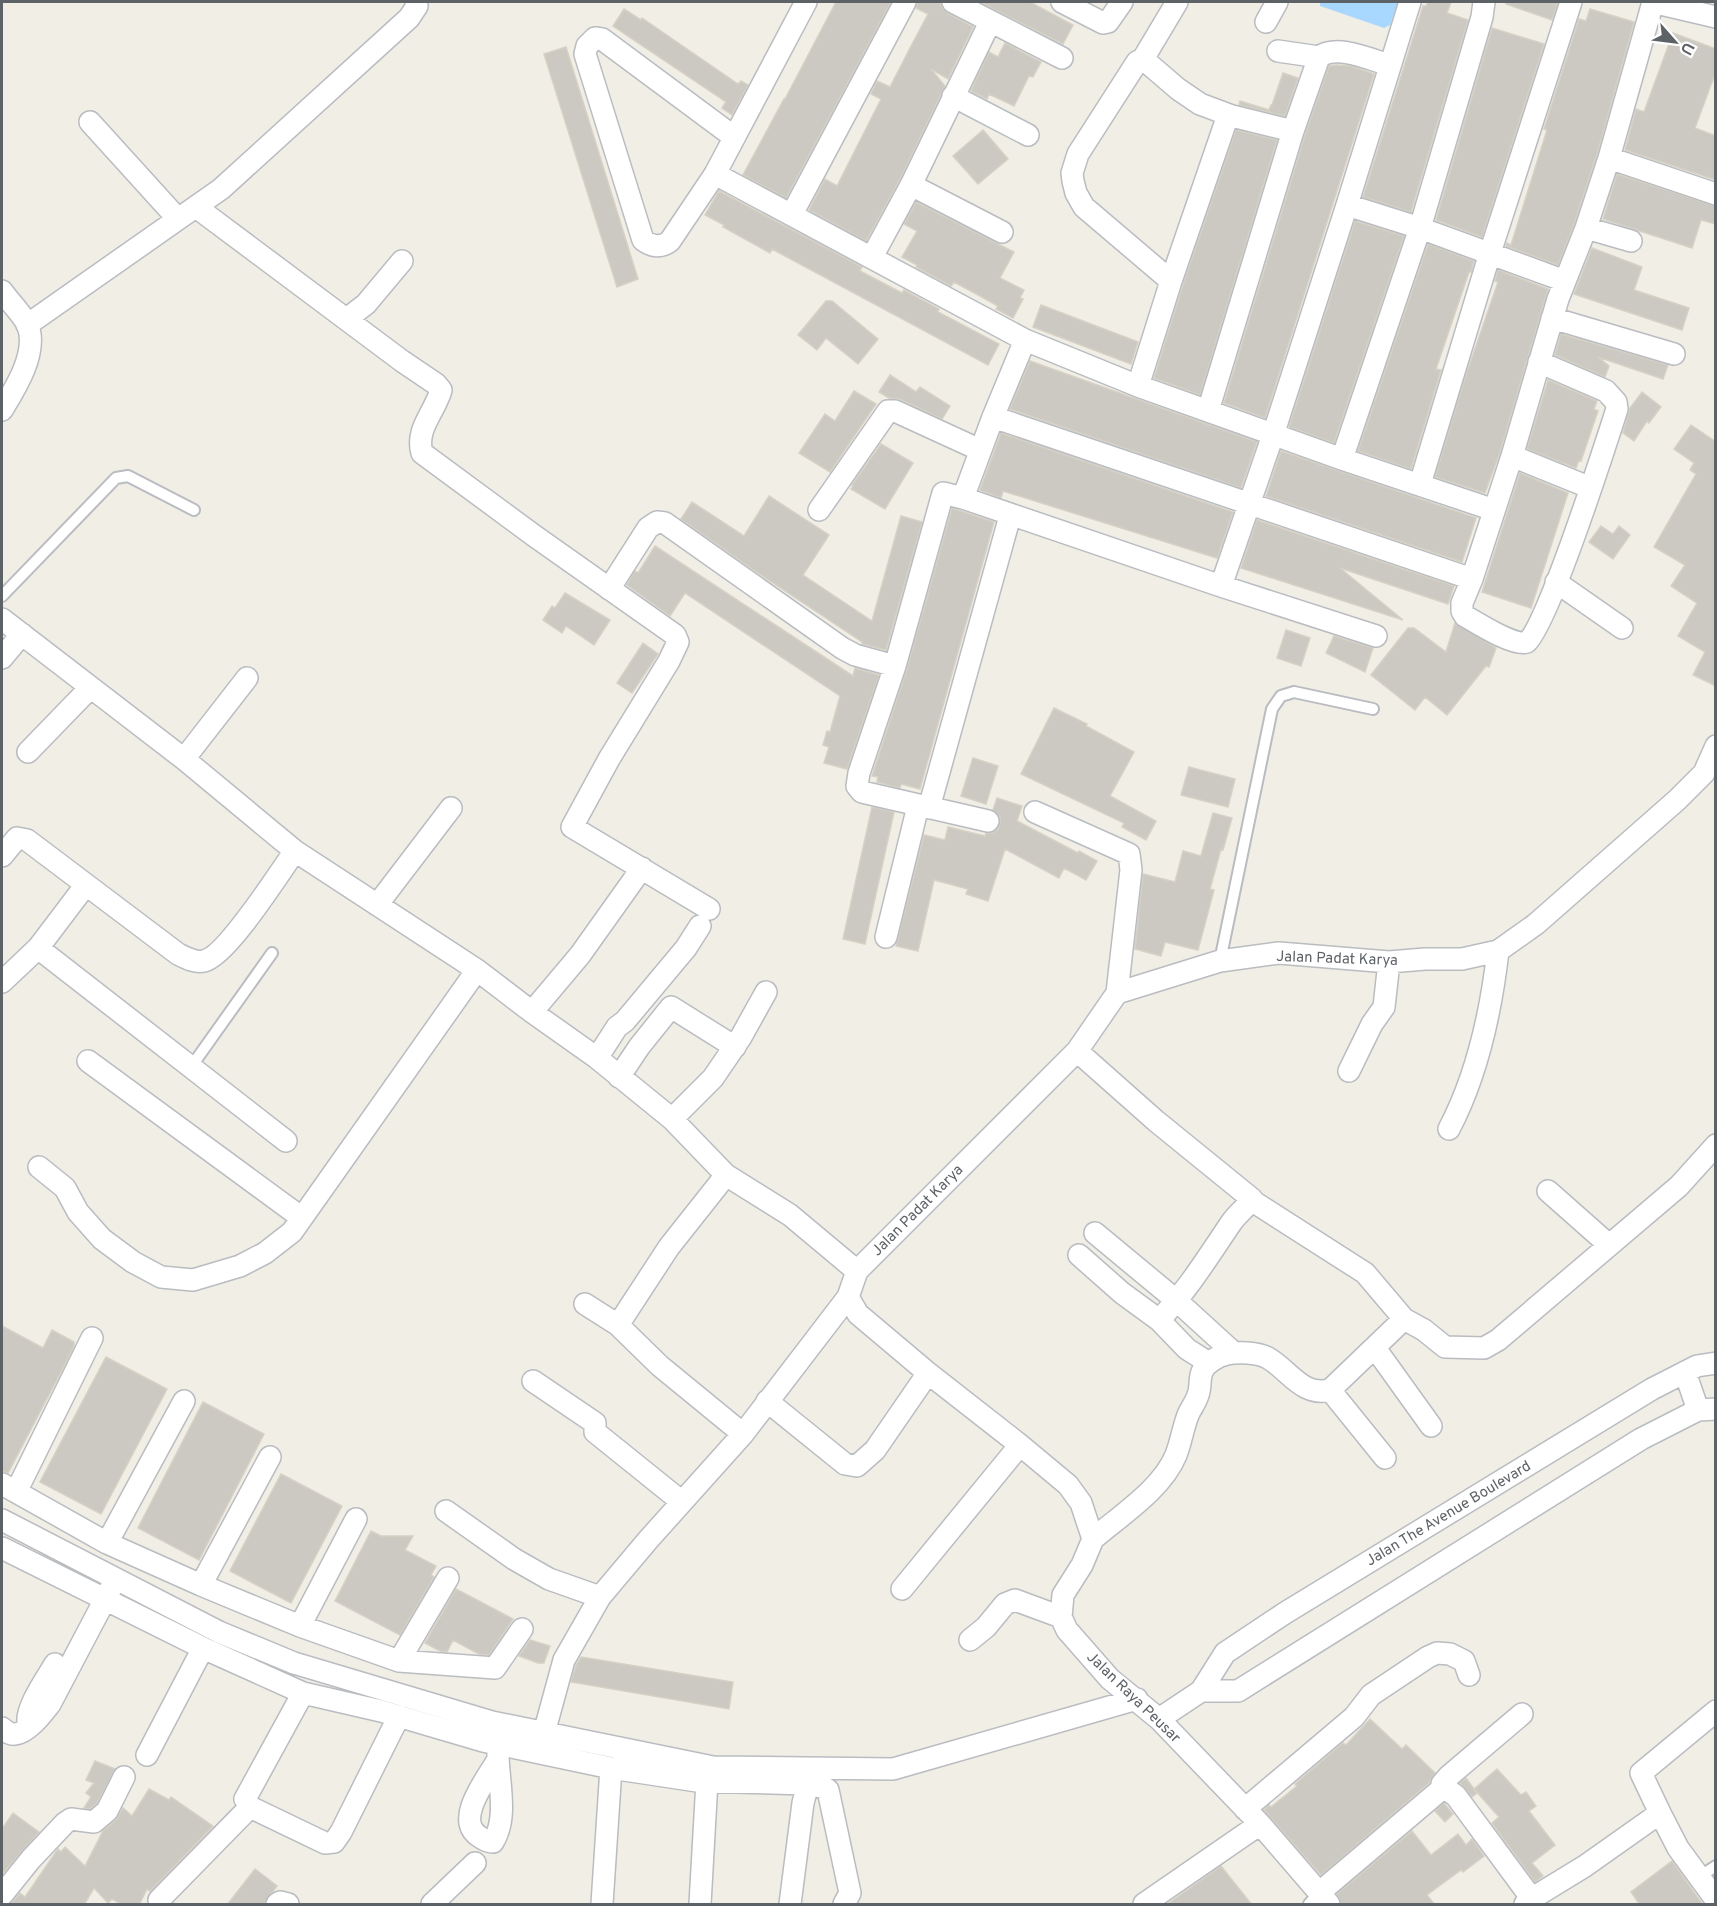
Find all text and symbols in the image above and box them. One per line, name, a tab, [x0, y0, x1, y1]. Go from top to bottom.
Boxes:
north arrow	[1645, 12, 1705, 72]
text: U	[1675, 38, 1698, 58]
street label: Jalan Padat Karya	[1276, 948, 1398, 971]
street label: Jalan Padat Karya	[868, 1161, 968, 1261]
street label: Jalan The Avenue Boulevard	[1363, 1457, 1535, 1571]
street label: Jalan Raya Peusar	[1082, 1648, 1184, 1748]

